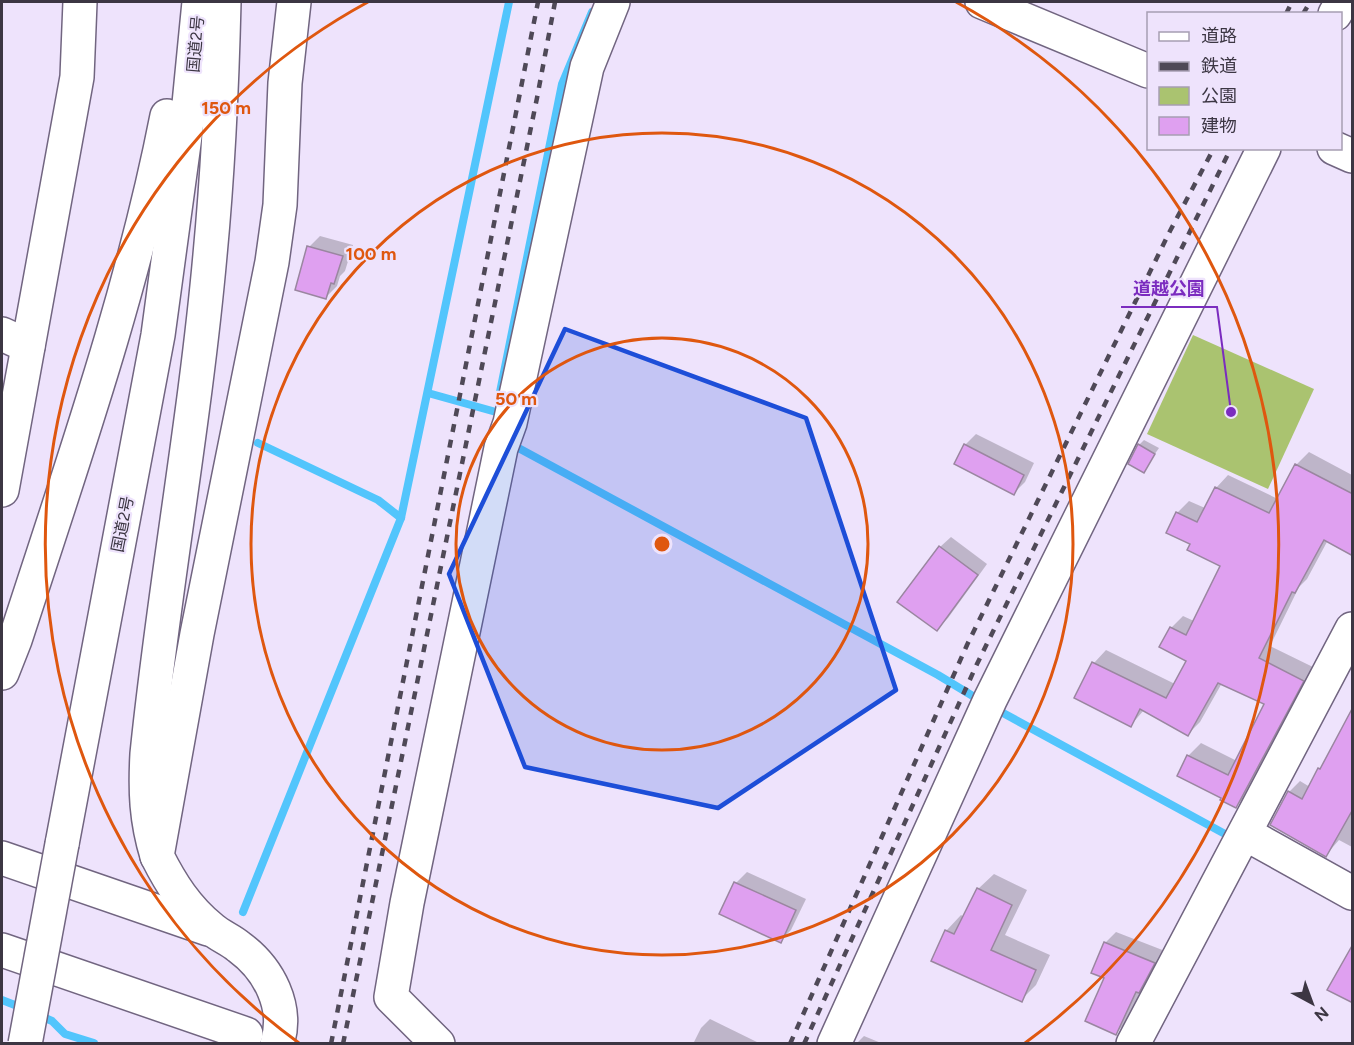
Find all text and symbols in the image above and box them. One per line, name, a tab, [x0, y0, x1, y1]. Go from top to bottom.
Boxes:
legend	[1147, 12, 1342, 150]
street label: 国道2号	[184, 15, 207, 73]
text: 道路	[1201, 25, 1237, 47]
text: 鉄道	[1201, 55, 1237, 77]
text: 公園	[1201, 85, 1237, 107]
text: 150 m	[201, 97, 251, 119]
text: 建物	[1201, 115, 1237, 137]
text: 100 m	[346, 243, 396, 265]
callout: 道越公園	[1121, 271, 1217, 307]
text: 道越公園	[1133, 278, 1205, 300]
text: 50 m	[495, 388, 537, 410]
street label: 国道2号	[108, 494, 137, 554]
centre of rings	[652, 534, 672, 554]
north arrow	[1282, 973, 1342, 1033]
text: N	[1311, 1003, 1332, 1025]

